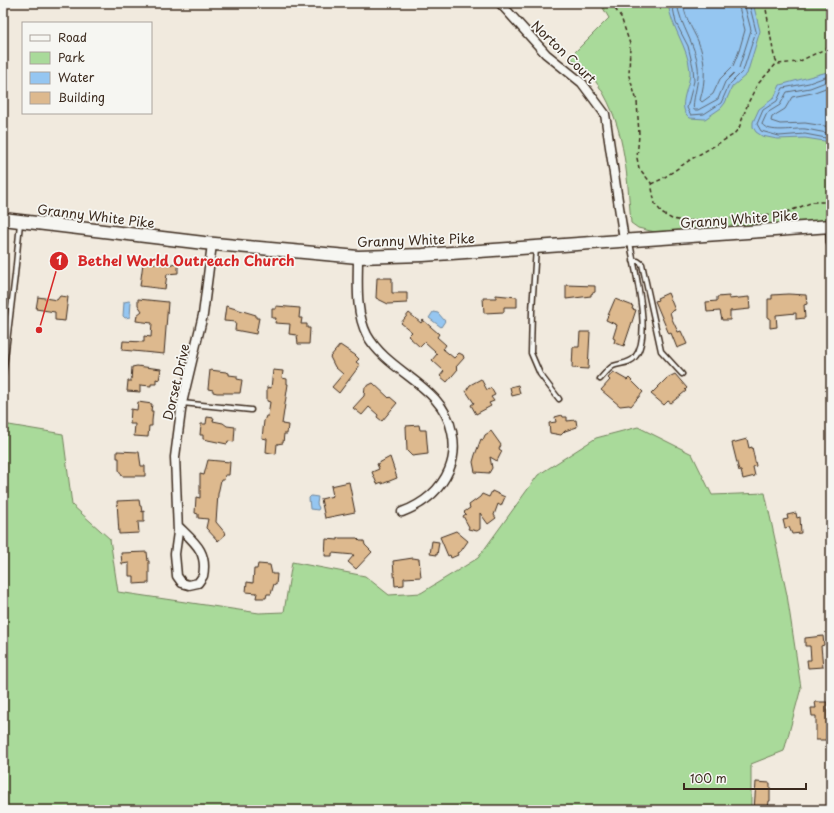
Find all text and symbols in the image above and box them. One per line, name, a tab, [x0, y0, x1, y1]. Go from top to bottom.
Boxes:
street label: Norton Court	[528, 16, 601, 88]
legend	[22, 22, 152, 114]
text: Road	[58, 28, 87, 46]
text: Park	[58, 48, 85, 66]
text: Water	[58, 68, 95, 86]
text: Building	[58, 88, 105, 106]
street label: Granny White Pike	[36, 199, 156, 232]
street label: Granny White Pike	[679, 205, 799, 232]
street label: Granny White Pike	[357, 228, 475, 251]
callout: Bethel World Outreach Church	[49, 248, 304, 274]
text: Bethel World Outreach Church	[77, 250, 295, 271]
text: 1	[56, 251, 62, 269]
street label: Dorset Drive	[157, 342, 194, 422]
scale bar	[684, 765, 806, 791]
text: 100 m	[690, 769, 727, 787]

